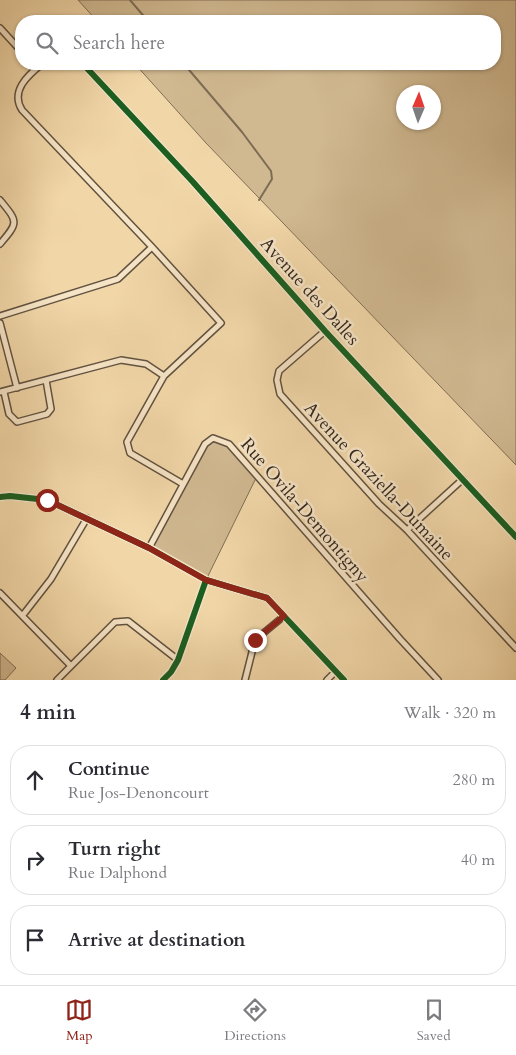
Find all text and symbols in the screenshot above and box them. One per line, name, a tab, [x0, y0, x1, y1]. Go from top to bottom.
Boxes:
search box	[15, 15, 501, 70]
icon: search	[33, 29, 61, 57]
text: Search here	[73, 30, 165, 56]
north arrow	[396, 85, 441, 130]
street label: Avenue des Dalles	[254, 232, 365, 351]
street label: Avenue Graziella-Dumaine	[298, 396, 459, 566]
street label: Rue Ovila-Demontigny	[235, 433, 375, 588]
route start	[36, 489, 59, 512]
route end	[244, 629, 267, 652]
text: 4 min	[20, 698, 76, 727]
text: Walk · 320 m	[404, 702, 496, 724]
text: Continue	[68, 756, 150, 782]
icon: ahead	[21, 766, 49, 794]
text: 280 m	[453, 769, 495, 791]
text: Rue Jos-Denoncourt	[68, 782, 209, 804]
text: Turn right	[68, 836, 160, 862]
icon: right	[21, 846, 49, 874]
text: 40 m	[461, 849, 495, 871]
text: Rue Dalphond	[68, 862, 167, 884]
icon: arrive	[21, 926, 49, 954]
text: Arrive at destination	[68, 927, 245, 953]
tab: Map	[65, 996, 93, 1045]
tab: Directions	[224, 996, 286, 1045]
tab: Saved	[417, 996, 451, 1045]

